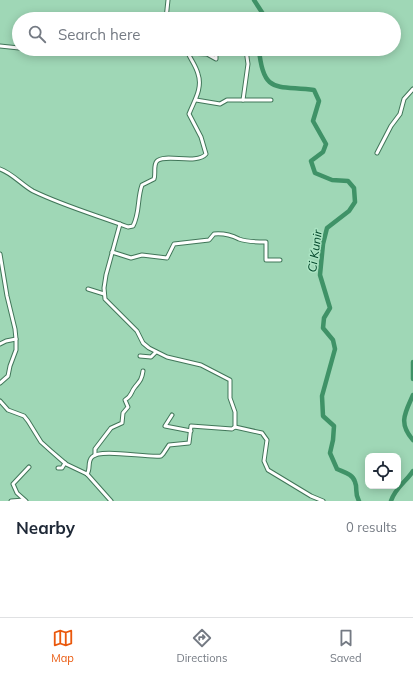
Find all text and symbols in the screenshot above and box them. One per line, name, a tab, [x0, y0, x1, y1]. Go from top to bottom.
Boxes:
search box	[12, 12, 401, 56]
icon: search	[26, 23, 48, 45]
text: Search here	[58, 25, 140, 44]
water label: Ci Kunir	[304, 228, 325, 273]
map controls	[365, 453, 401, 489]
button: locate	[365, 453, 401, 489]
text: Nearby	[16, 517, 75, 538]
text: 0 results	[346, 519, 397, 535]
tab: Map	[51, 627, 74, 665]
tab: Directions	[177, 627, 227, 665]
tab: Saved	[330, 627, 362, 665]

